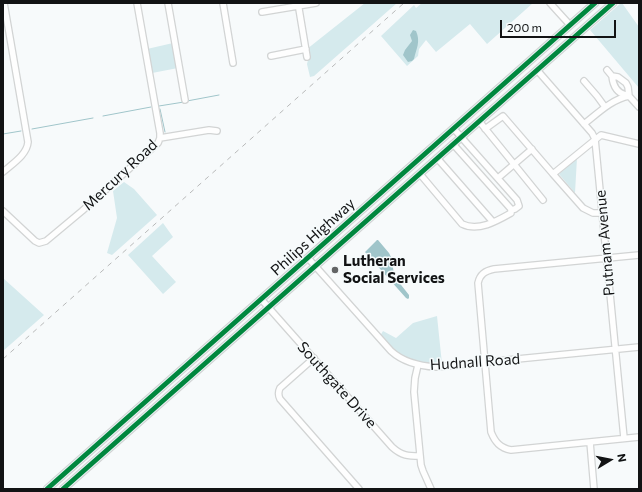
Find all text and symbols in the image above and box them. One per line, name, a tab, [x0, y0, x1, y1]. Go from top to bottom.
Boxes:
scale bar	[502, 12, 618, 38]
text: 200 m	[507, 20, 542, 34]
street label: Mercury Road	[79, 136, 161, 214]
street label: Putnam Avenue	[591, 189, 619, 297]
street label: Philips Highway	[267, 195, 359, 279]
place label: Lutheran Social Services	[343, 252, 445, 287]
marker: Lutheran Social Services	[330, 265, 340, 275]
street label: Southgate Drive	[294, 338, 380, 432]
street label: Hudnall Road	[429, 350, 521, 374]
north arrow	[590, 440, 630, 480]
text: N	[615, 453, 629, 463]

